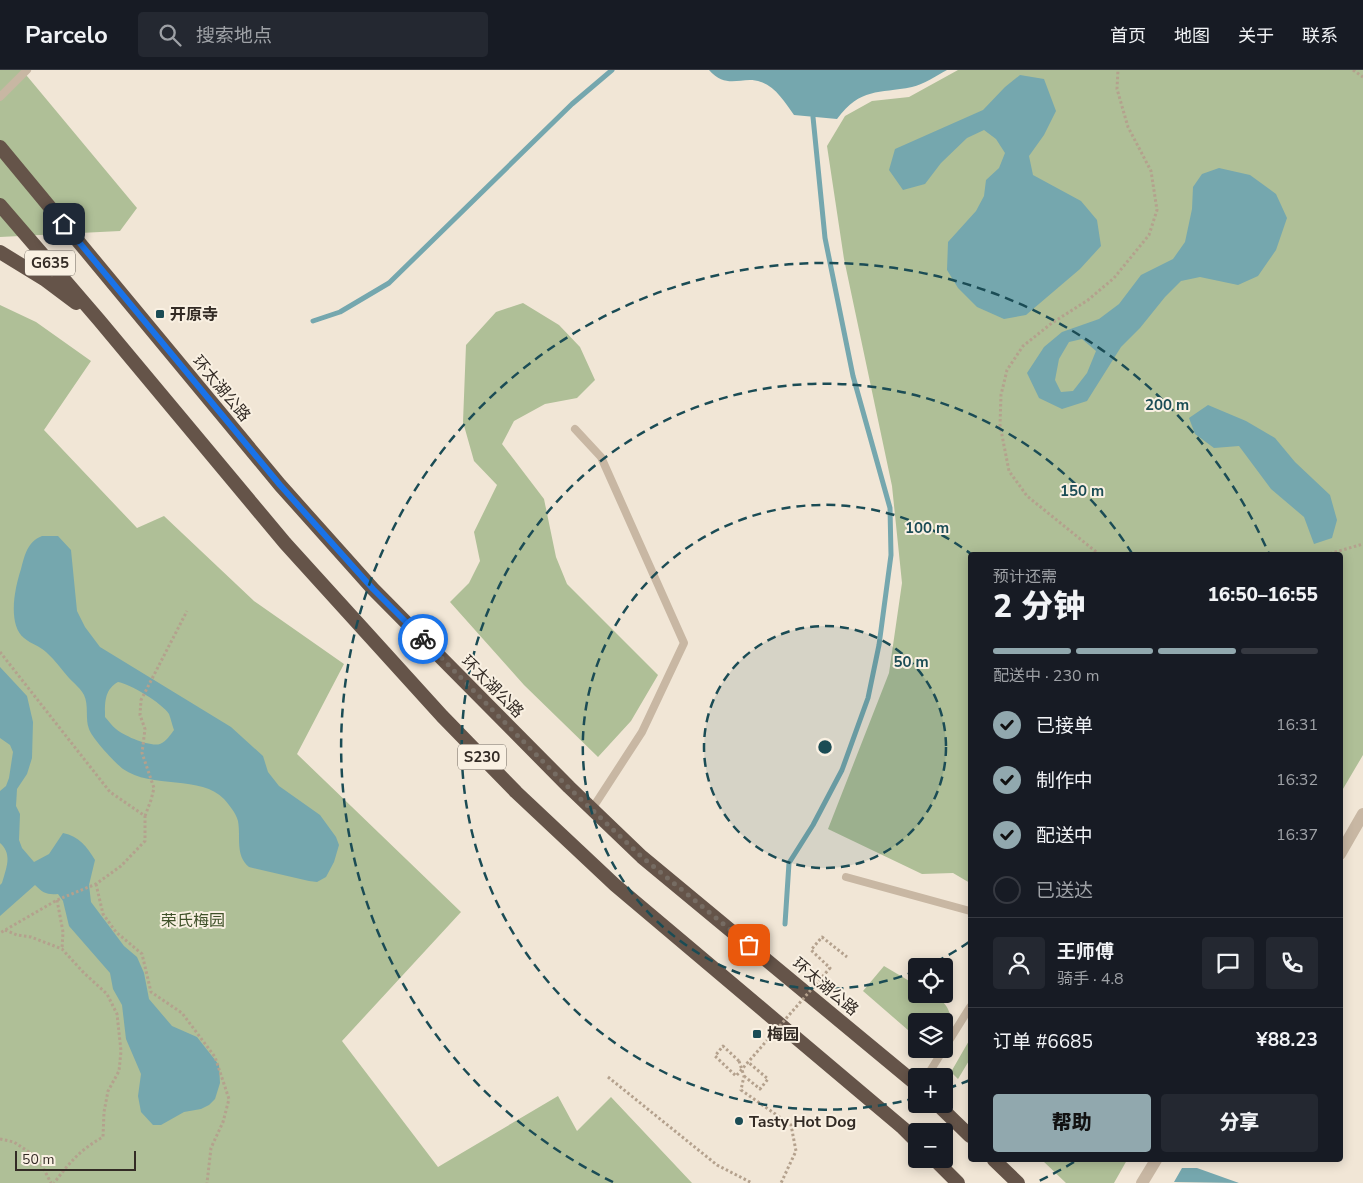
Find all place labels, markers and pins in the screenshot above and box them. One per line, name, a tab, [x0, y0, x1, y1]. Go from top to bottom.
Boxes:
pin	[43, 203, 85, 245]
place label: 开原寺	[170, 304, 218, 326]
marker: 开原寺	[154, 308, 166, 320]
centre of rings	[816, 738, 834, 756]
pin	[728, 924, 770, 966]
place label: 梅园	[767, 1024, 799, 1046]
marker: 梅园	[751, 1028, 763, 1040]
place label: Tasty Hot Dog	[749, 1111, 856, 1133]
marker: Tasty Hot Dog	[733, 1115, 745, 1127]

